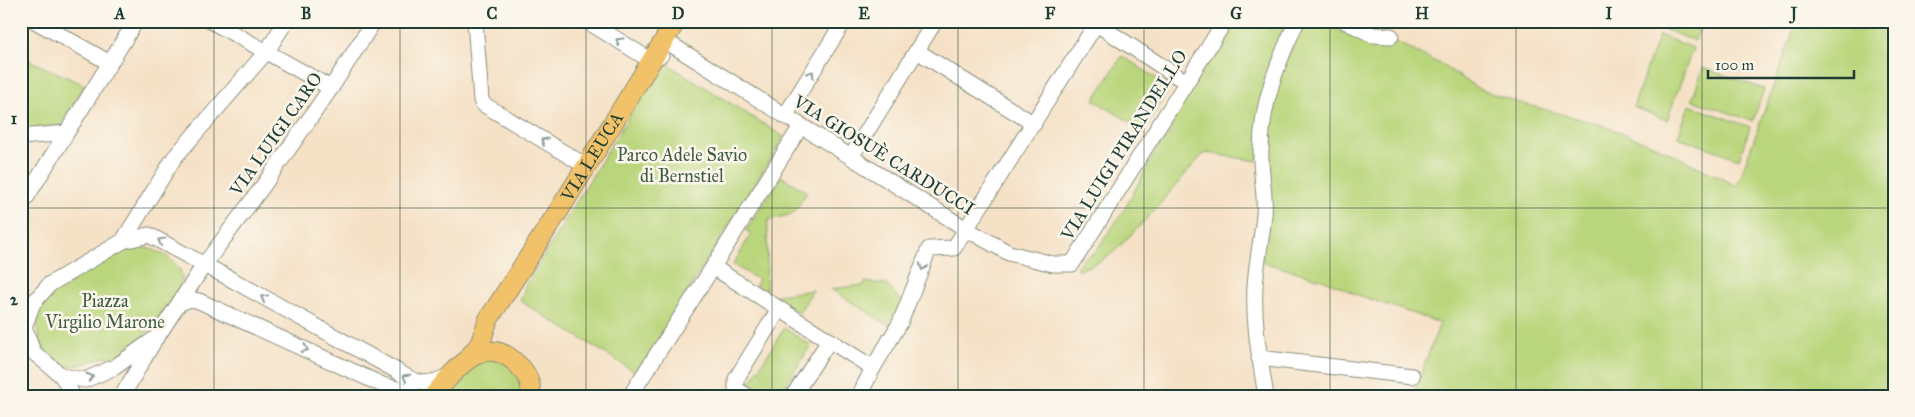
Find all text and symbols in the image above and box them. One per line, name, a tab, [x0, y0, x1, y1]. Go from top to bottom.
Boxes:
text: A	[114, 4, 126, 23]
text: B	[301, 4, 311, 23]
text: C	[487, 4, 498, 23]
text: D	[672, 4, 685, 23]
text: E	[858, 4, 870, 23]
text: F	[1045, 4, 1056, 23]
text: G	[1230, 4, 1242, 23]
text: H	[1415, 4, 1429, 23]
text: I	[1606, 4, 1613, 23]
text: J	[1789, 4, 1798, 24]
one-way arrow	[615, 37, 624, 47]
street label: VIA LUIGI PIRANDELLO	[1056, 46, 1192, 245]
scale bar	[1708, 48, 1854, 80]
text: 100 m	[1715, 56, 1755, 74]
street label: VIA LUIGI CARO	[225, 68, 327, 201]
one-way arrow	[805, 71, 814, 80]
street label: VIA GIOSUÈ CARDUCCI	[789, 88, 980, 220]
street label: VIA LEUCA	[556, 108, 628, 206]
text: 1	[11, 109, 18, 128]
one-way arrow	[541, 137, 550, 147]
park label: Parco Adele Savio di Bernstiel	[617, 144, 747, 187]
one-way arrow	[157, 237, 166, 247]
one-way arrow	[919, 262, 929, 271]
text: 2	[10, 290, 19, 309]
park label: Piazza Virgilio Marone	[44, 290, 165, 334]
one-way arrow	[261, 294, 270, 304]
one-way arrow	[300, 343, 309, 354]
one-way arrow	[85, 372, 93, 382]
one-way arrow	[403, 373, 412, 383]

